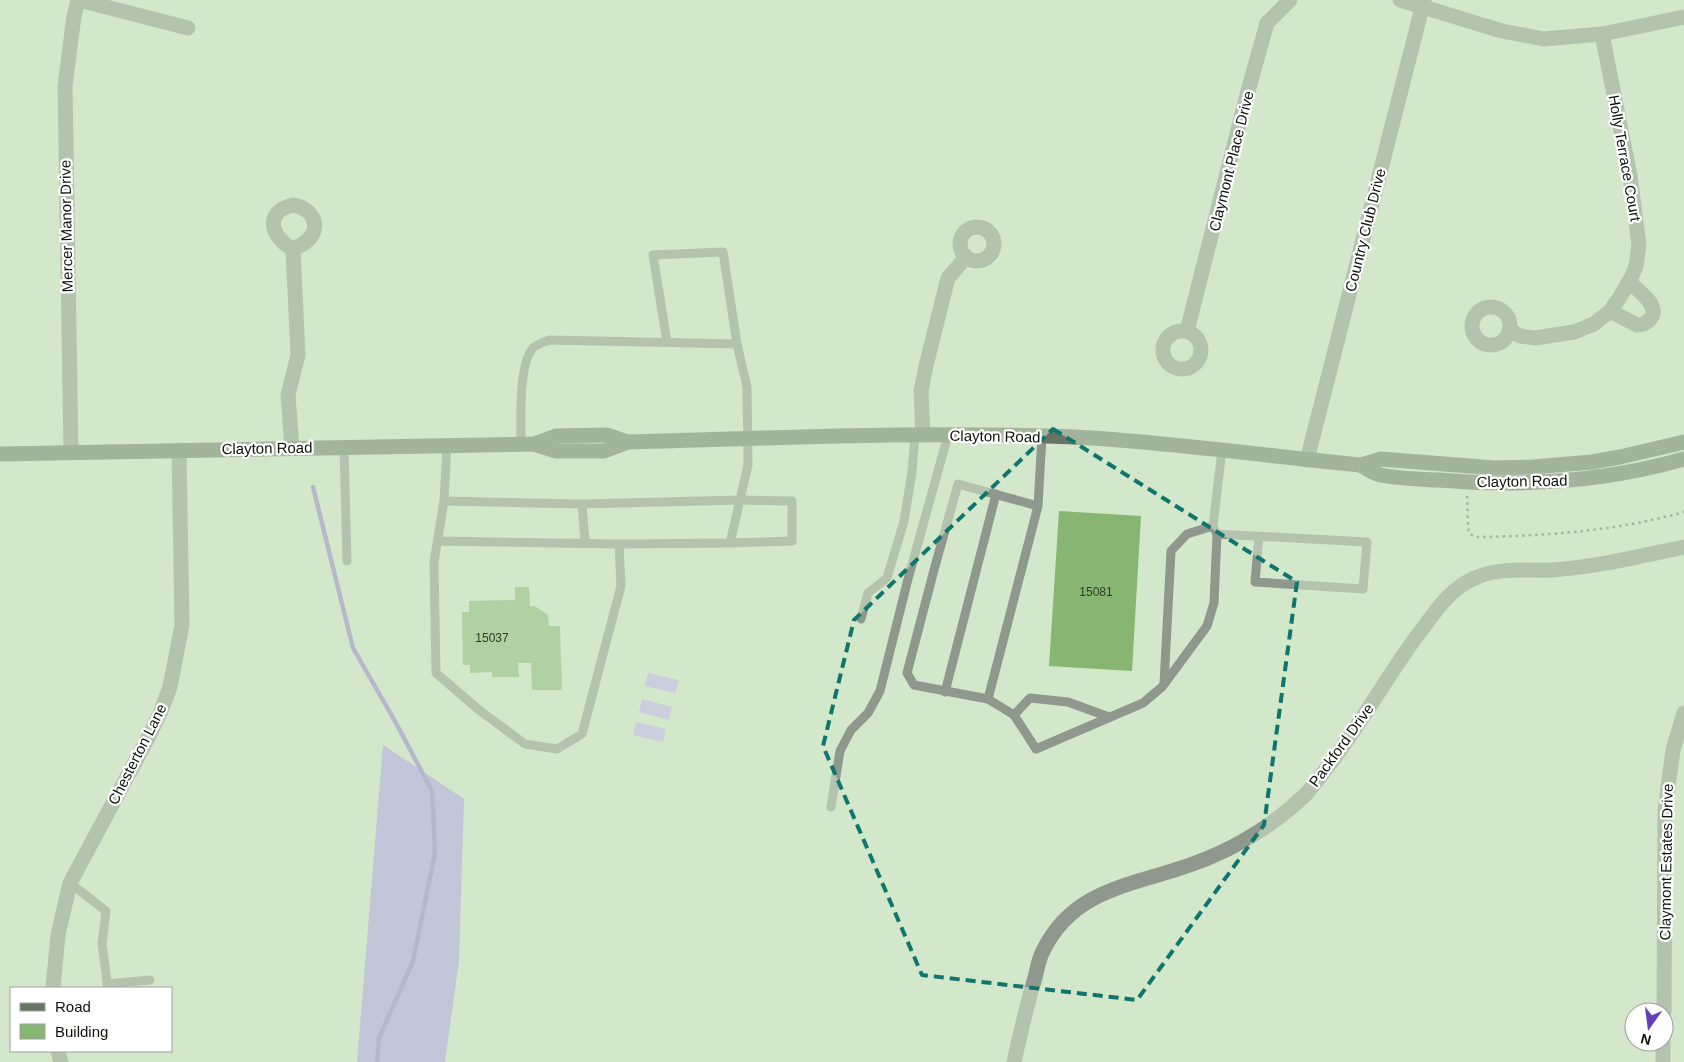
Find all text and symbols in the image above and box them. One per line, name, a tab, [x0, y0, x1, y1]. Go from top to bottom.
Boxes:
street label: Claymont Place Drive	[1205, 89, 1257, 233]
street label: Holly Terrace Court	[1606, 93, 1645, 223]
street label: Mercer Manor Drive	[56, 160, 76, 292]
street label: Country Club Drive	[1341, 166, 1389, 294]
street label: Clayton Road	[949, 427, 1041, 445]
street label: Clayton Road	[221, 439, 313, 457]
street label: Clayton Road	[1476, 472, 1568, 490]
house number: 15081	[1079, 585, 1113, 599]
house number: 15037	[475, 631, 509, 645]
street label: Packford Drive	[1305, 700, 1377, 790]
street label: Chesterton Lane	[104, 701, 170, 807]
street label: Claymont Estates Drive	[1656, 784, 1676, 940]
legend	[10, 987, 172, 1052]
text: Road	[55, 998, 91, 1015]
north arrow	[1624, 1002, 1674, 1052]
text: Building	[55, 1023, 108, 1040]
text: N	[1639, 1031, 1653, 1049]

